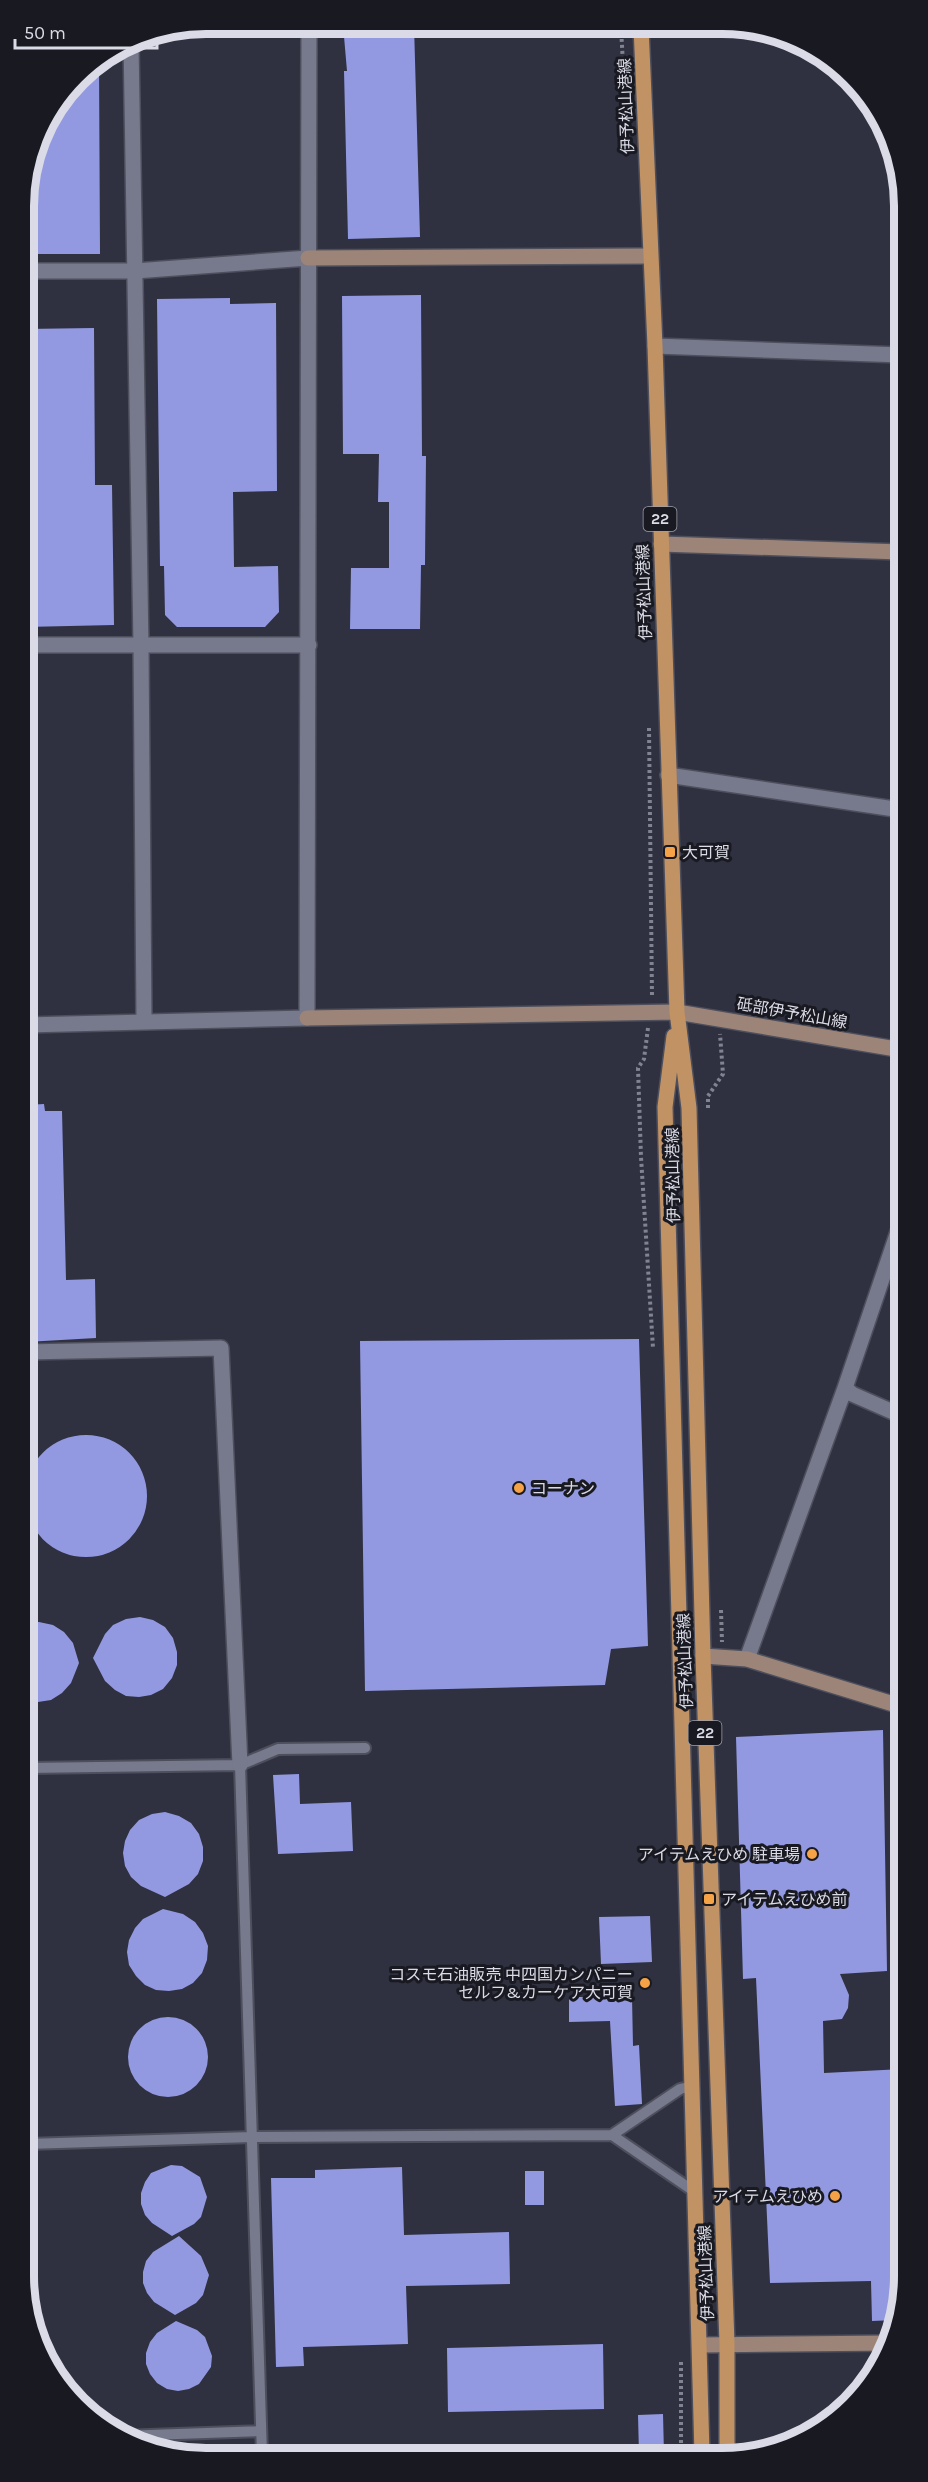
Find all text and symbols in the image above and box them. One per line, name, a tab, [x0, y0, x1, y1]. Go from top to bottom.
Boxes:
scale bar	[15, 12, 158, 50]
text: 50 m	[24, 22, 66, 44]
street label: 伊予松山港線	[615, 58, 637, 154]
road number: 22	[644, 507, 676, 531]
street label: 伊予松山港線	[633, 544, 655, 640]
place label: 大可賀	[682, 843, 730, 862]
marker: 大可賀	[663, 845, 677, 859]
street label: 砥部伊予松山線	[735, 994, 849, 1032]
street label: 伊予松山港線	[663, 1127, 683, 1223]
place label: コーナン	[531, 1479, 595, 1498]
marker: コーナン	[512, 1481, 526, 1495]
street label: 伊予松山港線	[674, 1613, 696, 1709]
road number: 22	[688, 1721, 722, 1745]
place label: アイテムえひめ 駐車場	[638, 1845, 800, 1864]
marker: アイテムえひめ 駐車場	[805, 1847, 819, 1861]
place label: アイテムえひめ前	[721, 1890, 847, 1909]
marker: アイテムえひめ前	[702, 1892, 716, 1906]
place label: コスモ石油販売 中四国カンパニー セルフ&カーケア大可賀	[389, 1965, 633, 2002]
marker: コスモ石油販売 中四国カンパニー セルフ&カーケア大可賀	[638, 1976, 652, 1990]
place label: アイテムえひめ	[713, 2187, 823, 2206]
marker: アイテムえひめ	[828, 2189, 842, 2203]
street label: 伊予松山港線	[695, 2225, 717, 2321]

